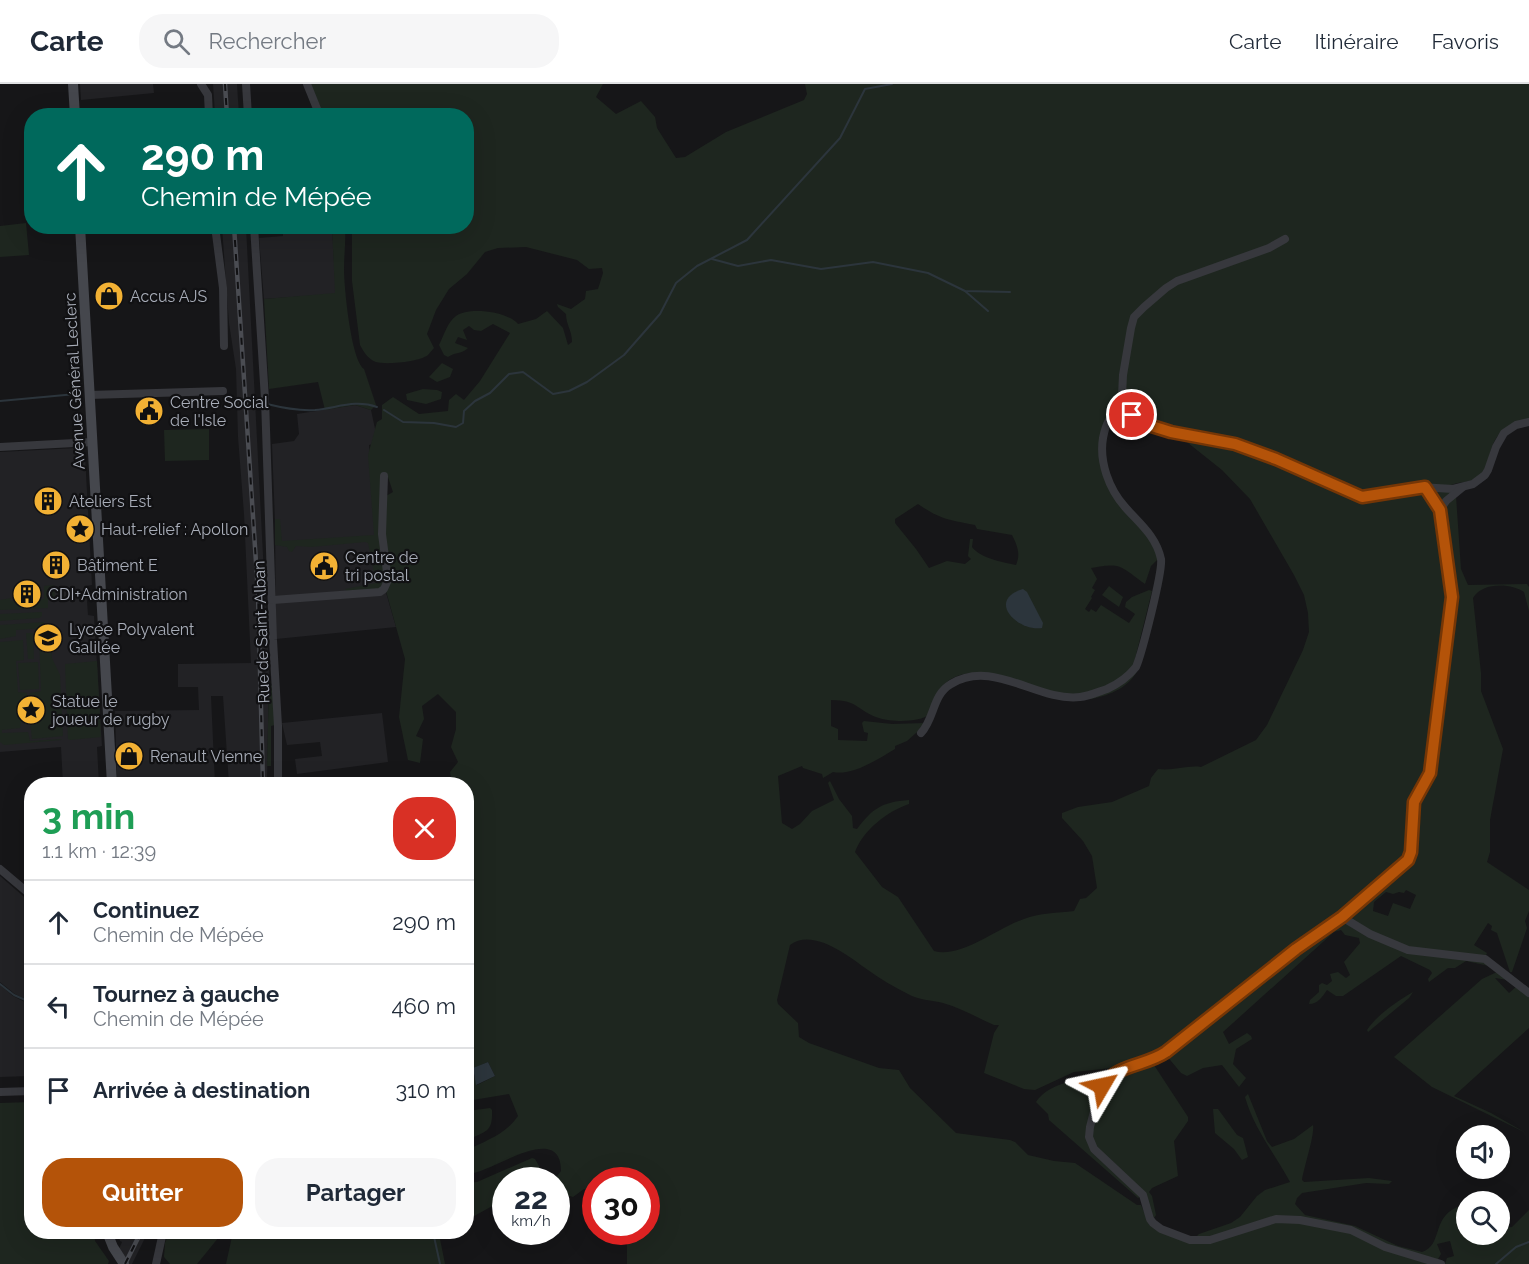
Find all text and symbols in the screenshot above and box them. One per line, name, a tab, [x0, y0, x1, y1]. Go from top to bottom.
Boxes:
search box	[139, 14, 559, 68]
text: Carte	[30, 25, 103, 58]
icon: search	[160, 25, 193, 58]
text: Rechercher	[208, 28, 326, 54]
text: Carte	[1229, 29, 1281, 54]
text: Itinéraire	[1314, 29, 1398, 54]
text: Favoris	[1431, 29, 1499, 54]
text: 290 m	[141, 131, 264, 180]
icon: ahead	[42, 132, 120, 210]
text: Chemin de Mépée	[141, 181, 372, 212]
shop icon: Accus AJS	[93, 280, 125, 312]
place label: Accus AJS	[130, 287, 207, 306]
street label: Avenue Général Leclerc	[60, 292, 89, 470]
pin	[1106, 389, 1157, 440]
place label: Centre Social de l'Isle	[170, 393, 269, 430]
public building icon: Centre Social de l'Isle	[133, 395, 165, 427]
icon: arrive	[1115, 398, 1148, 431]
building icon: Ateliers Est	[32, 485, 64, 517]
place label: Ateliers Est	[69, 492, 152, 511]
place icon: Haut-relief : Apollon	[64, 513, 96, 545]
place label: Haut-relief : Apollon	[101, 520, 248, 539]
place label: Centre de tri postal	[345, 548, 418, 585]
building icon: Bâtiment E	[40, 549, 72, 581]
public building icon: Centre de tri postal	[308, 550, 340, 582]
place label: Bâtiment E	[77, 556, 158, 575]
street label: Rue de Saint-Alban	[250, 560, 273, 704]
building icon: CDI+Administration	[11, 578, 43, 610]
place label: CDI+Administration	[48, 585, 188, 604]
place label: Lycée Polyvalent Galilée	[69, 620, 195, 657]
school or university icon: Lycée Polyvalent Galilée	[32, 622, 64, 654]
place label: Statue le joueur de rugby	[50, 692, 170, 729]
place icon: Statue le joueur de rugby	[15, 694, 47, 726]
shop icon: Renault Vienne	[113, 740, 145, 772]
place label: Renault Vienne	[150, 747, 262, 766]
text: 3 min	[42, 795, 135, 837]
button: close	[393, 797, 456, 860]
text: 1.1 km · 12:39	[42, 839, 156, 863]
text: Continuez	[93, 897, 199, 923]
icon: ahead	[42, 906, 75, 939]
text: 290 m	[392, 909, 456, 935]
text: Chemin de Mépée	[93, 923, 264, 947]
text: Tournez à gauche	[93, 981, 279, 1007]
icon: left	[42, 990, 75, 1023]
text: 460 m	[391, 993, 456, 1019]
text: Chemin de Mépée	[93, 1007, 264, 1031]
position arrow	[1070, 1054, 1134, 1118]
icon: arrive	[42, 1074, 75, 1107]
text: Arrivée à destination	[93, 1077, 310, 1103]
text: 310 m	[396, 1077, 456, 1103]
map controls	[1456, 1125, 1510, 1245]
button: sound	[1456, 1125, 1510, 1179]
button: Quitter	[42, 1158, 243, 1227]
button: Partager	[255, 1158, 456, 1227]
speed limit sign: 30	[582, 1167, 660, 1245]
text: 22	[514, 1181, 548, 1216]
button: search	[1456, 1191, 1510, 1245]
text: km/h	[511, 1212, 551, 1230]

